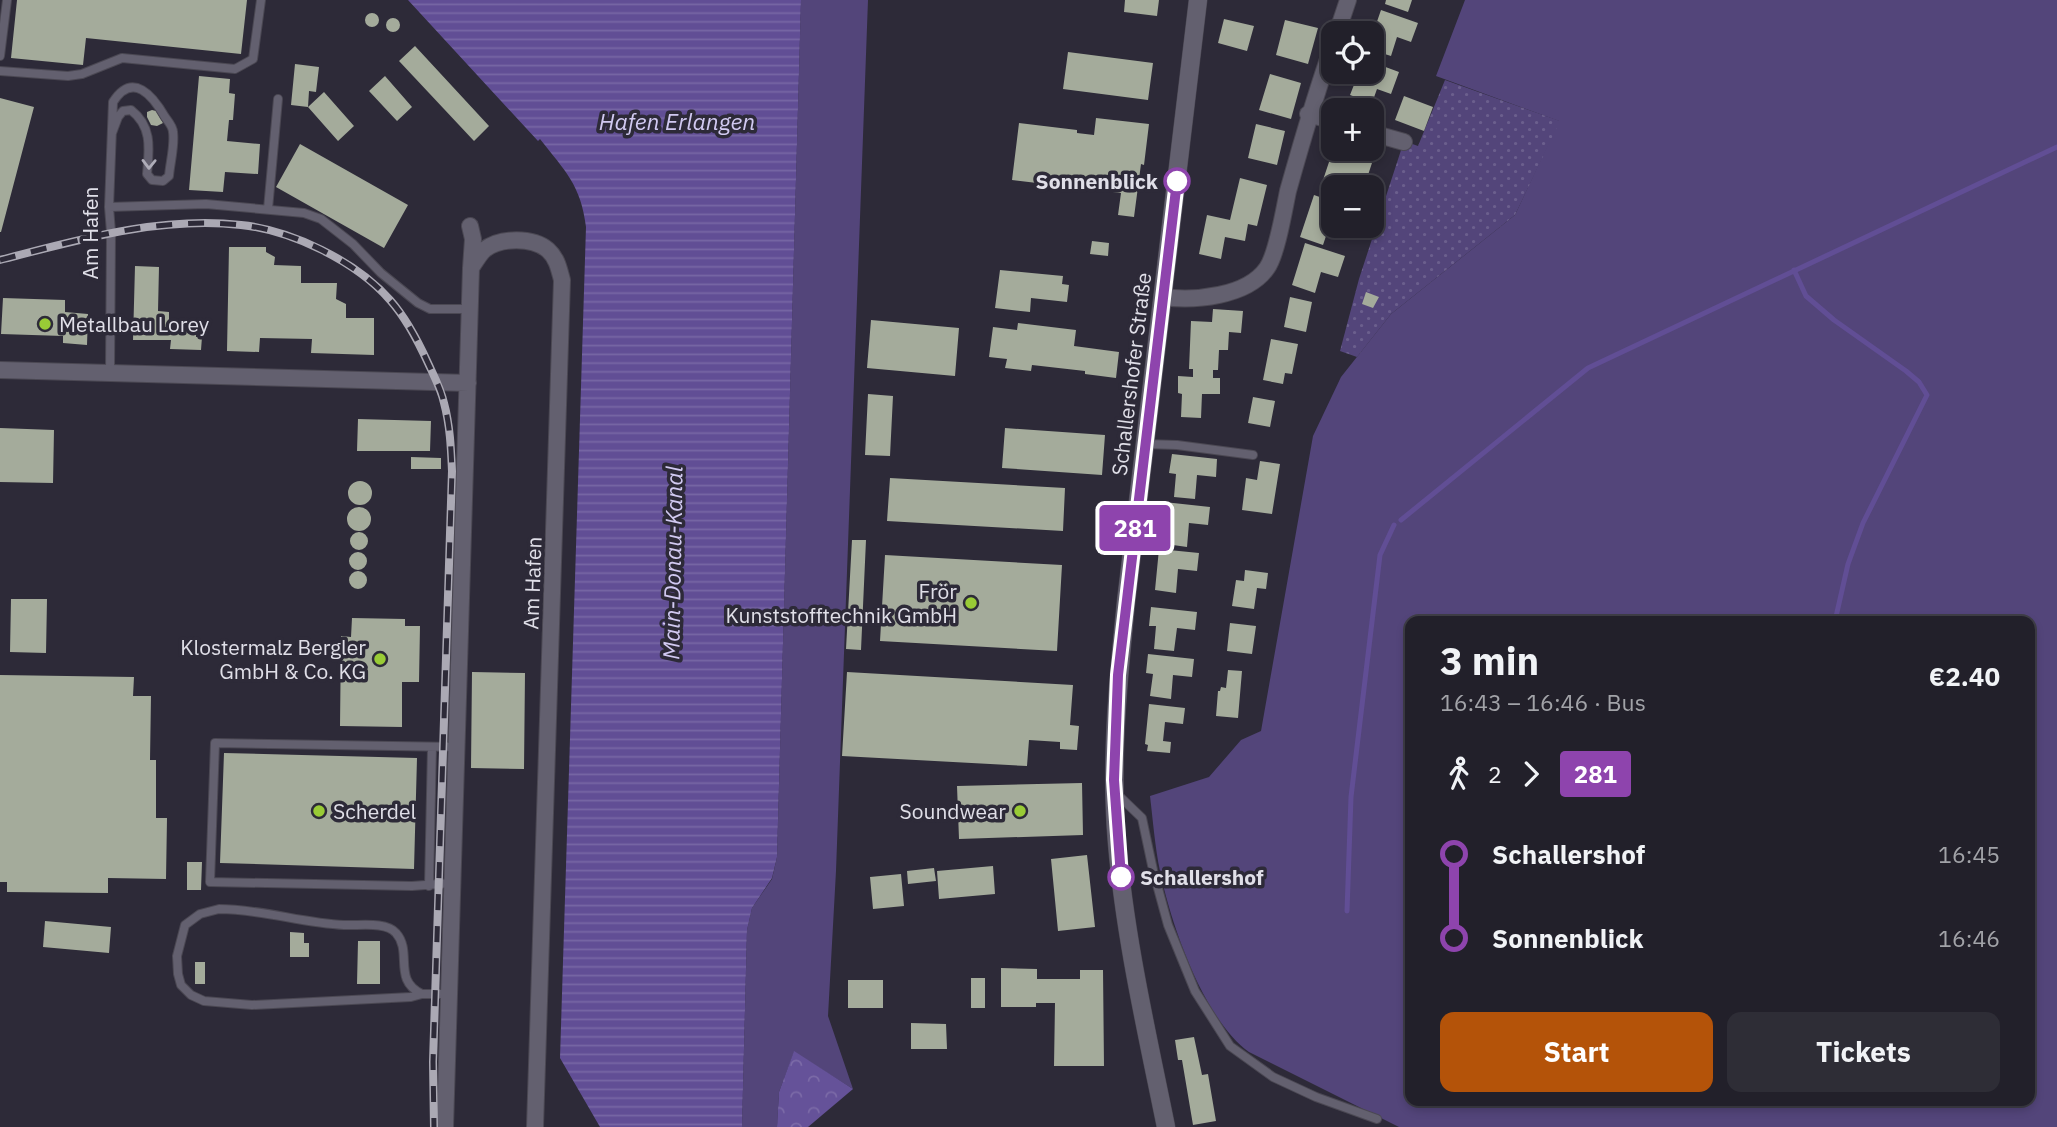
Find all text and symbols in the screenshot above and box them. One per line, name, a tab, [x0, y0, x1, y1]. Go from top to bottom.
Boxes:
map controls	[1321, 21, 1384, 238]
button: locate	[1321, 21, 1384, 84]
button: +	[1321, 98, 1384, 161]
water label: Hafen Erlangen	[599, 106, 755, 136]
one-way arrow	[141, 159, 156, 170]
place label: Sonnenblick	[1036, 167, 1159, 195]
marker: Sonnenblick	[1164, 168, 1190, 194]
button: −	[1321, 175, 1384, 238]
street label: Am Hafen	[76, 187, 104, 280]
street label: Schallershofer Straße	[1105, 271, 1157, 477]
place label: Metallbau Lorey	[59, 310, 210, 338]
marker: Metallbau Lorey	[37, 316, 53, 332]
water label: Main-Donau-Kanal	[655, 465, 689, 660]
line badge: 281	[1095, 505, 1175, 551]
text: 281	[1113, 512, 1157, 544]
street label: Am Hafen	[516, 536, 548, 630]
place label: Frör Kunststofftechnik GmbH	[726, 577, 957, 629]
marker: Frör Kunststofftechnik GmbH	[963, 595, 979, 611]
place label: Klostermalz Bergler GmbH & Co. KG	[180, 633, 366, 685]
text: 3 min	[1440, 636, 1539, 685]
marker: Klostermalz Bergler GmbH & Co. KG	[372, 651, 388, 667]
text: €2.40	[1929, 659, 2000, 693]
text: 16:43 – 16:46 · Bus	[1440, 687, 1646, 717]
icon: walk	[1440, 755, 1478, 793]
icon: forward	[1512, 755, 1550, 793]
text: 281	[1574, 758, 1617, 790]
text: 2	[1488, 759, 1502, 789]
place label: Scherdel	[333, 797, 417, 825]
place label: Soundwear	[900, 797, 1006, 825]
marker: Scherdel	[311, 803, 327, 819]
marker: Soundwear	[1012, 803, 1028, 819]
text: Schallershof	[1492, 837, 1645, 871]
text: 16:45	[1938, 839, 2000, 869]
place label: Schallershof	[1140, 863, 1264, 891]
marker: Schallershof	[1108, 864, 1134, 890]
text: Sonnenblick	[1492, 921, 1644, 955]
text: 16:46	[1938, 923, 2000, 953]
button: Start	[1440, 1012, 1713, 1092]
button: Tickets	[1727, 1012, 2000, 1092]

